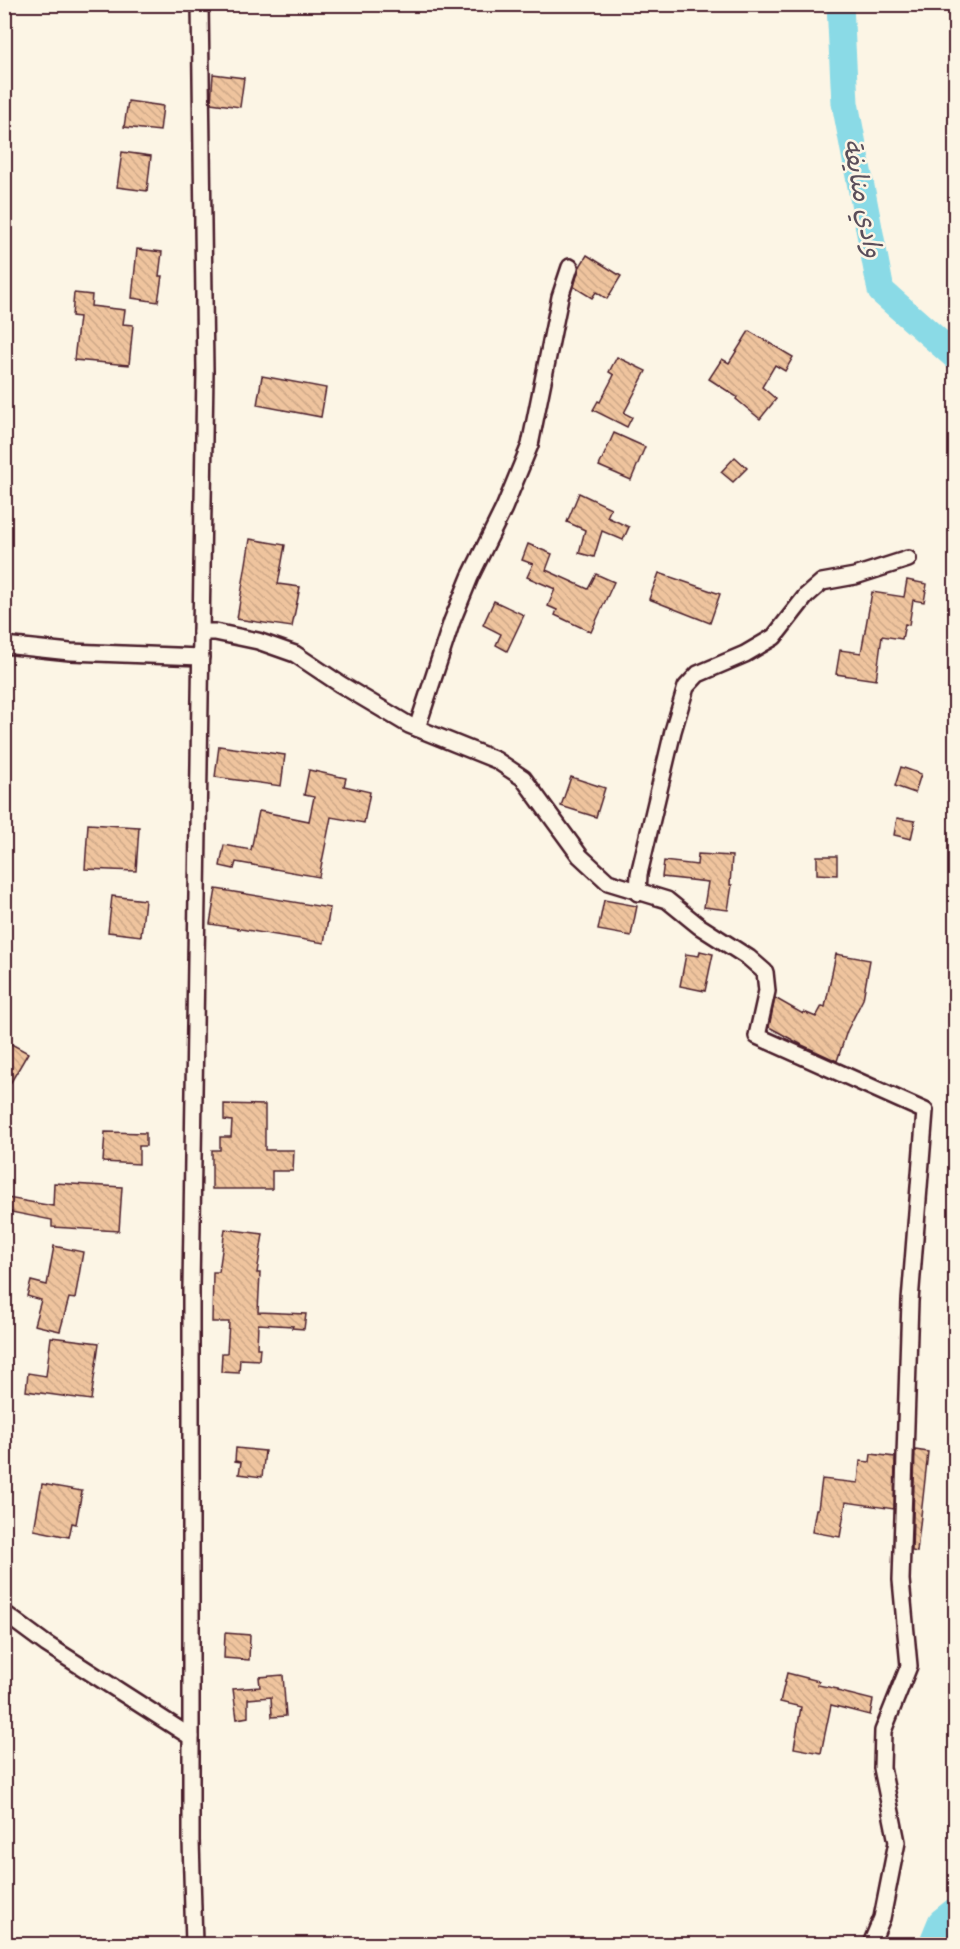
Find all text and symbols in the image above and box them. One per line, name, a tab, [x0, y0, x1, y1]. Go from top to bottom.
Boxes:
water label: وادي منايفة	[833, 136, 889, 261]

